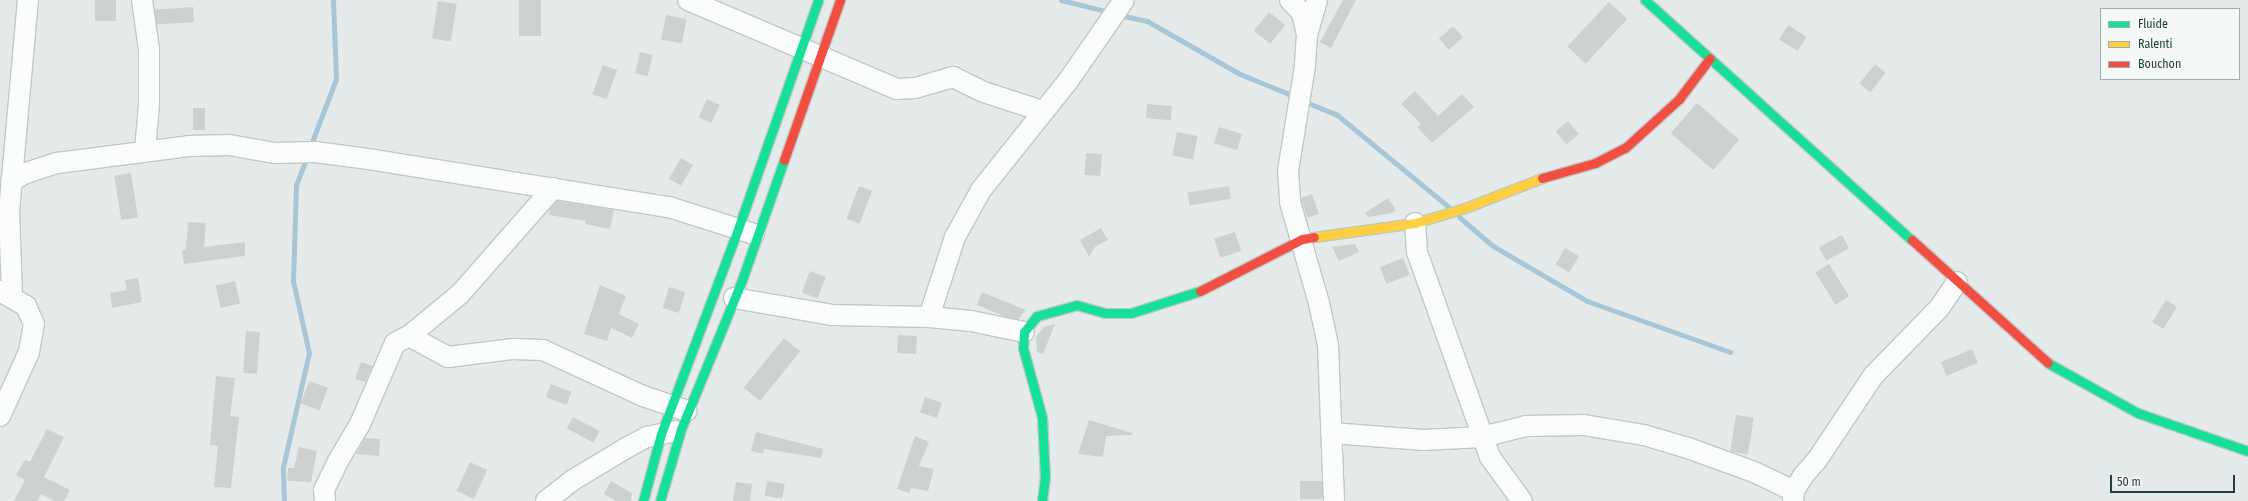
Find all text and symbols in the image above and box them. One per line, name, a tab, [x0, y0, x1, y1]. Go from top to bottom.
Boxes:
legend	[2100, 8, 2240, 80]
text: Fluide	[2138, 17, 2168, 31]
text: Ralenti	[2138, 37, 2173, 51]
text: Bouchon	[2138, 57, 2181, 71]
scale bar	[2112, 467, 2237, 493]
text: 50 m	[2117, 475, 2141, 489]

